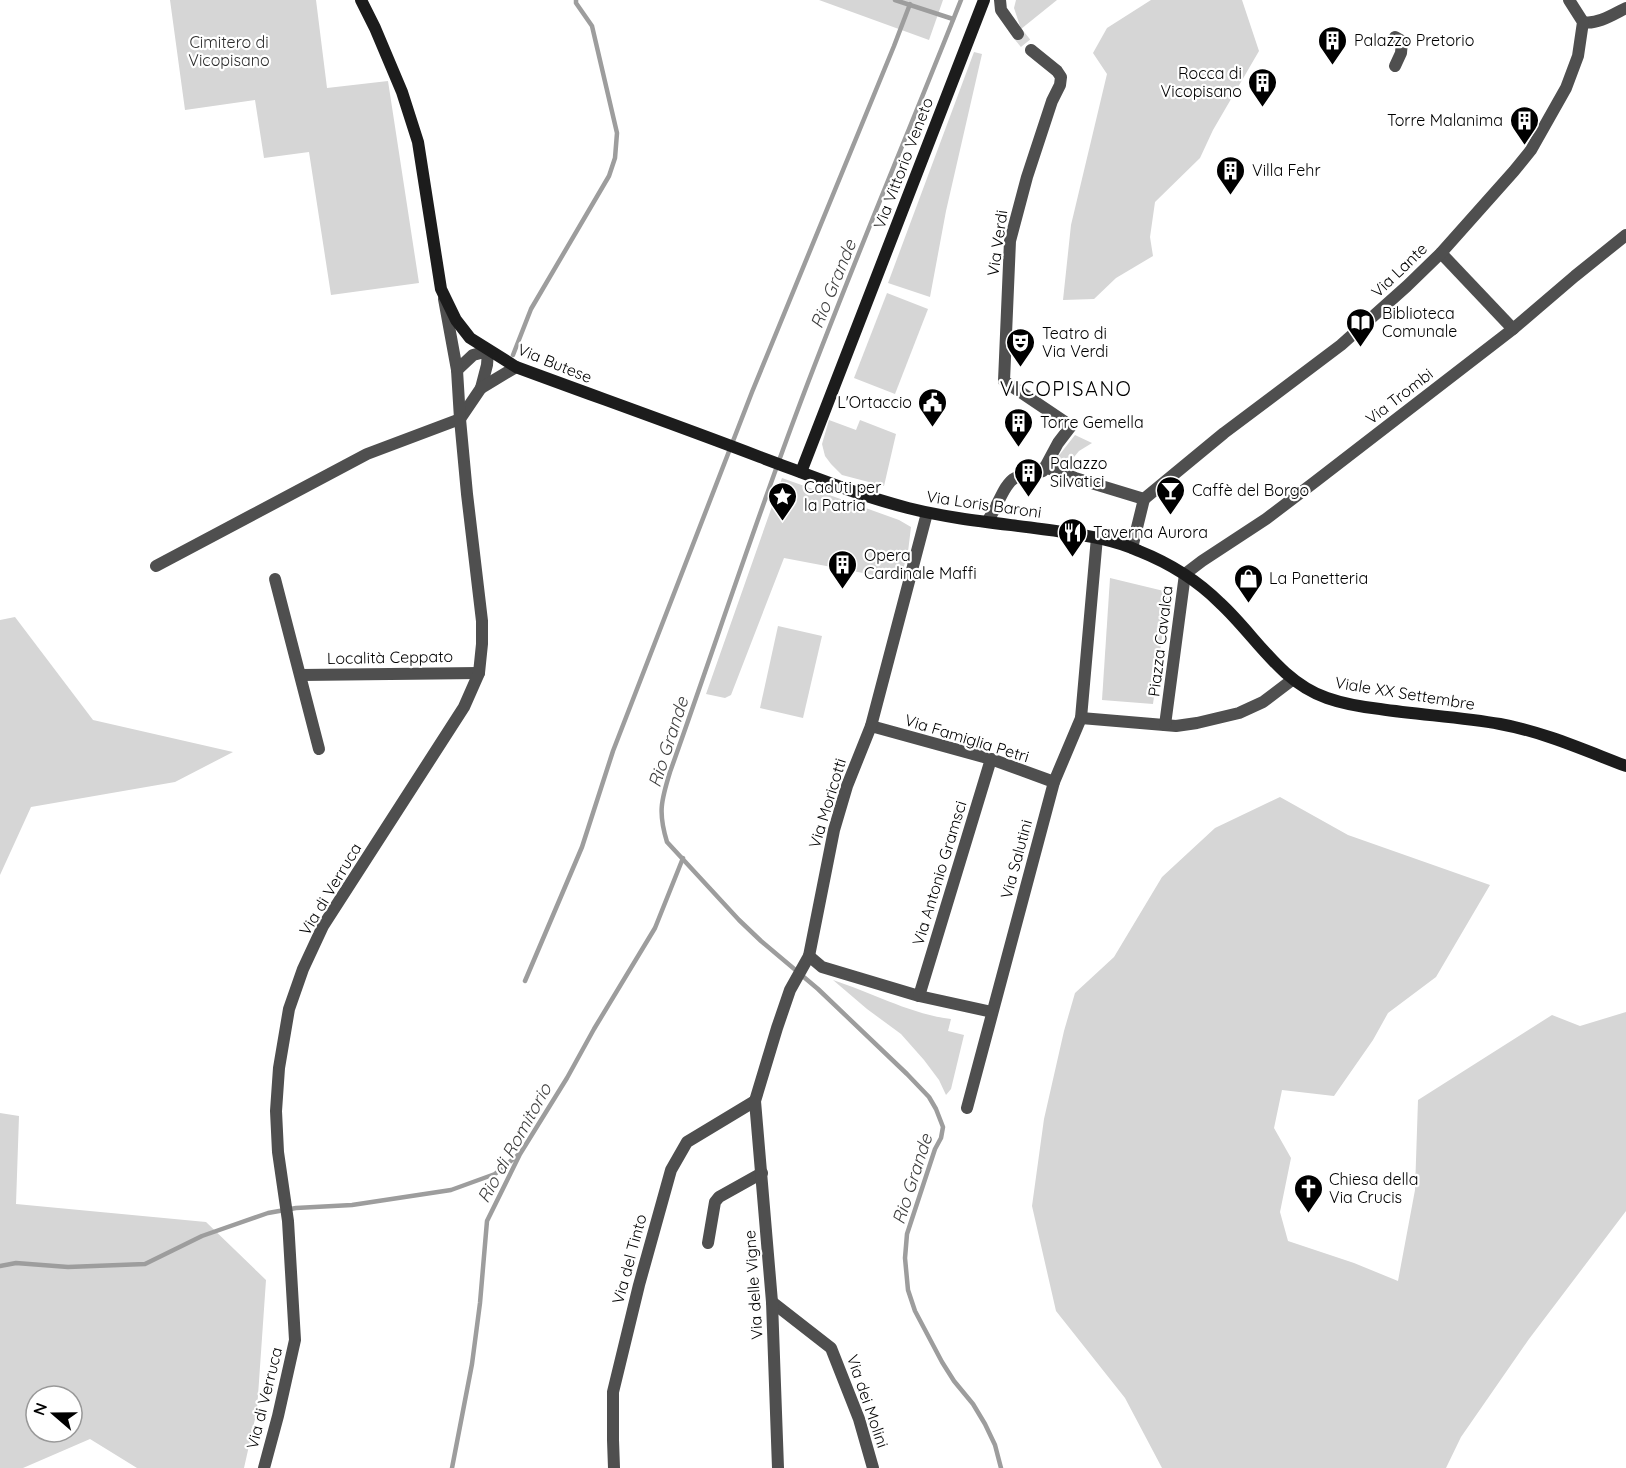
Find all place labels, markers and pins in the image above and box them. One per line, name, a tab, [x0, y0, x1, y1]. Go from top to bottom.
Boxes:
building icon: Palazzo Pretorio	[1317, 24, 1349, 66]
place label: Palazzo Pretorio	[1354, 30, 1474, 50]
place label: Rocca di Vicopisano	[1161, 63, 1242, 101]
building icon: Rocca di Vicopisano	[1247, 66, 1279, 108]
building icon: Torre Malanima	[1508, 104, 1540, 146]
place label: Torre Malanima	[1387, 110, 1503, 130]
building icon: Villa Fehr	[1215, 154, 1247, 196]
place label: Villa Fehr	[1252, 160, 1321, 180]
place label: Biblioteca Comunale	[1382, 303, 1457, 341]
library icon: Biblioteca Comunale	[1345, 306, 1377, 348]
place label: Teatro di Via Verdi	[1042, 323, 1108, 361]
theatre icon: Teatro di Via Verdi	[1005, 326, 1037, 368]
public building icon: L'Ortaccio	[917, 386, 949, 428]
place label: L'Ortaccio	[837, 392, 912, 412]
building icon: Torre Gemella	[1003, 406, 1035, 448]
place label: Torre Gemella	[1040, 412, 1144, 432]
place label: Palazzo Silvatici	[1050, 453, 1107, 491]
building icon: Palazzo Silvatici	[1013, 456, 1045, 498]
bar icon: Caffè del Borgo	[1155, 474, 1187, 516]
place label: Caduti per la Patria	[804, 477, 881, 515]
place icon: Caduti per la Patria	[767, 480, 799, 522]
place label: Caffè del Borgo	[1192, 480, 1309, 500]
restaurant icon: Taverna Aurora	[1056, 516, 1088, 558]
place label: Taverna Aurora	[1093, 522, 1208, 542]
place label: Opera Cardinale Maffi	[864, 545, 977, 583]
building icon: Opera Cardinale Maffi	[827, 548, 859, 590]
shop icon: La Panetteria	[1232, 562, 1264, 604]
place label: La Panetteria	[1269, 568, 1368, 588]
place label: Chiesa della Via Crucis	[1329, 1169, 1419, 1207]
church icon: Chiesa della Via Crucis	[1292, 1172, 1324, 1214]

